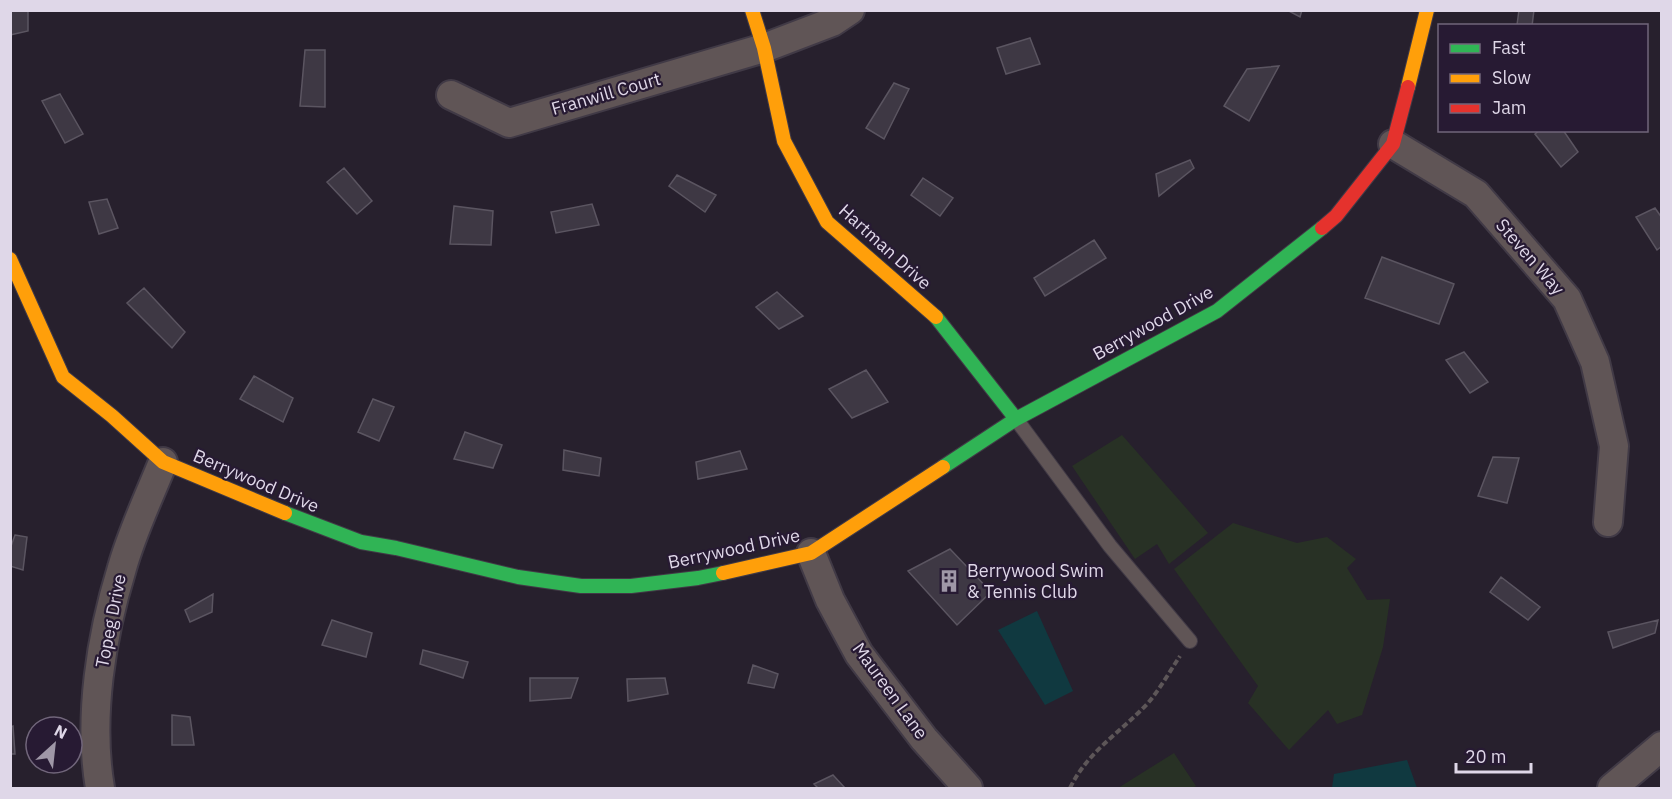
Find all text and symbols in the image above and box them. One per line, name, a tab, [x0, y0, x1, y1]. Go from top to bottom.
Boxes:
legend	[1438, 24, 1648, 132]
text: Fast	[1492, 36, 1526, 59]
text: Slow	[1492, 66, 1531, 89]
street label: Franwill Court	[549, 67, 663, 120]
text: Jam	[1492, 96, 1527, 119]
street label: Hartman Drive	[834, 199, 937, 294]
street label: Steven Way	[1491, 214, 1570, 300]
street label: Berrywood Drive	[1088, 280, 1217, 365]
street label: Berrywood Drive	[190, 444, 323, 517]
street label: Berrywood Drive	[666, 523, 802, 574]
place label: Berrywood Swim & Tennis Club	[967, 559, 1104, 603]
building icon: Berrywood Swim & Tennis Club	[936, 568, 962, 594]
street label: Topeg Drive	[90, 572, 131, 670]
street label: Maureen Lane	[848, 638, 933, 744]
north arrow	[24, 715, 84, 775]
text: N	[51, 720, 71, 743]
scale bar	[1456, 736, 1531, 774]
text: 20 m	[1465, 745, 1507, 768]

